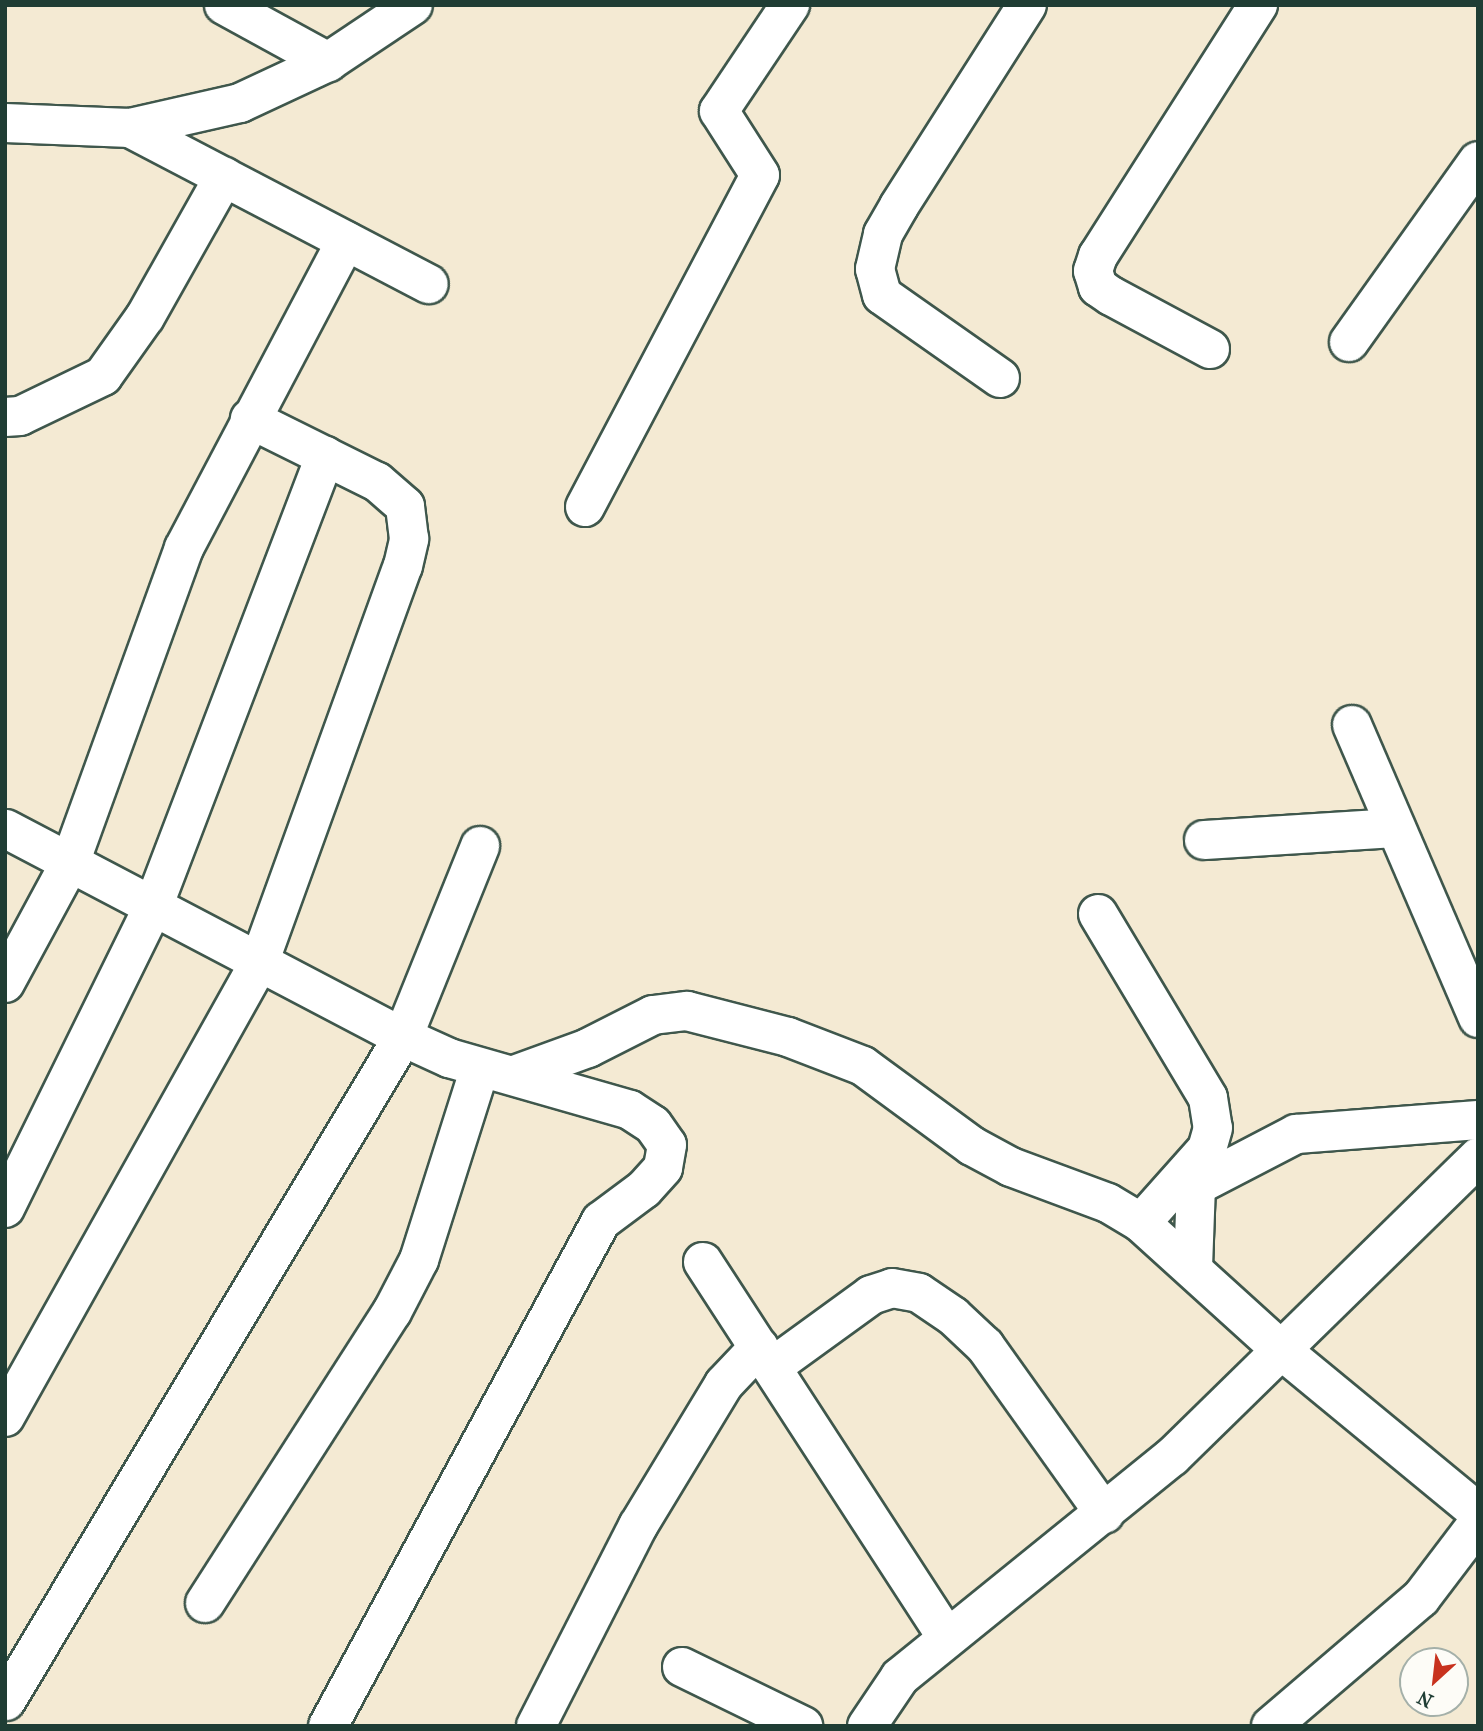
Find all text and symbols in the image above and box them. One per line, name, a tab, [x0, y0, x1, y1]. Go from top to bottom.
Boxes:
north arrow	[1399, 1647, 1469, 1717]
text: N	[1414, 1686, 1437, 1712]

